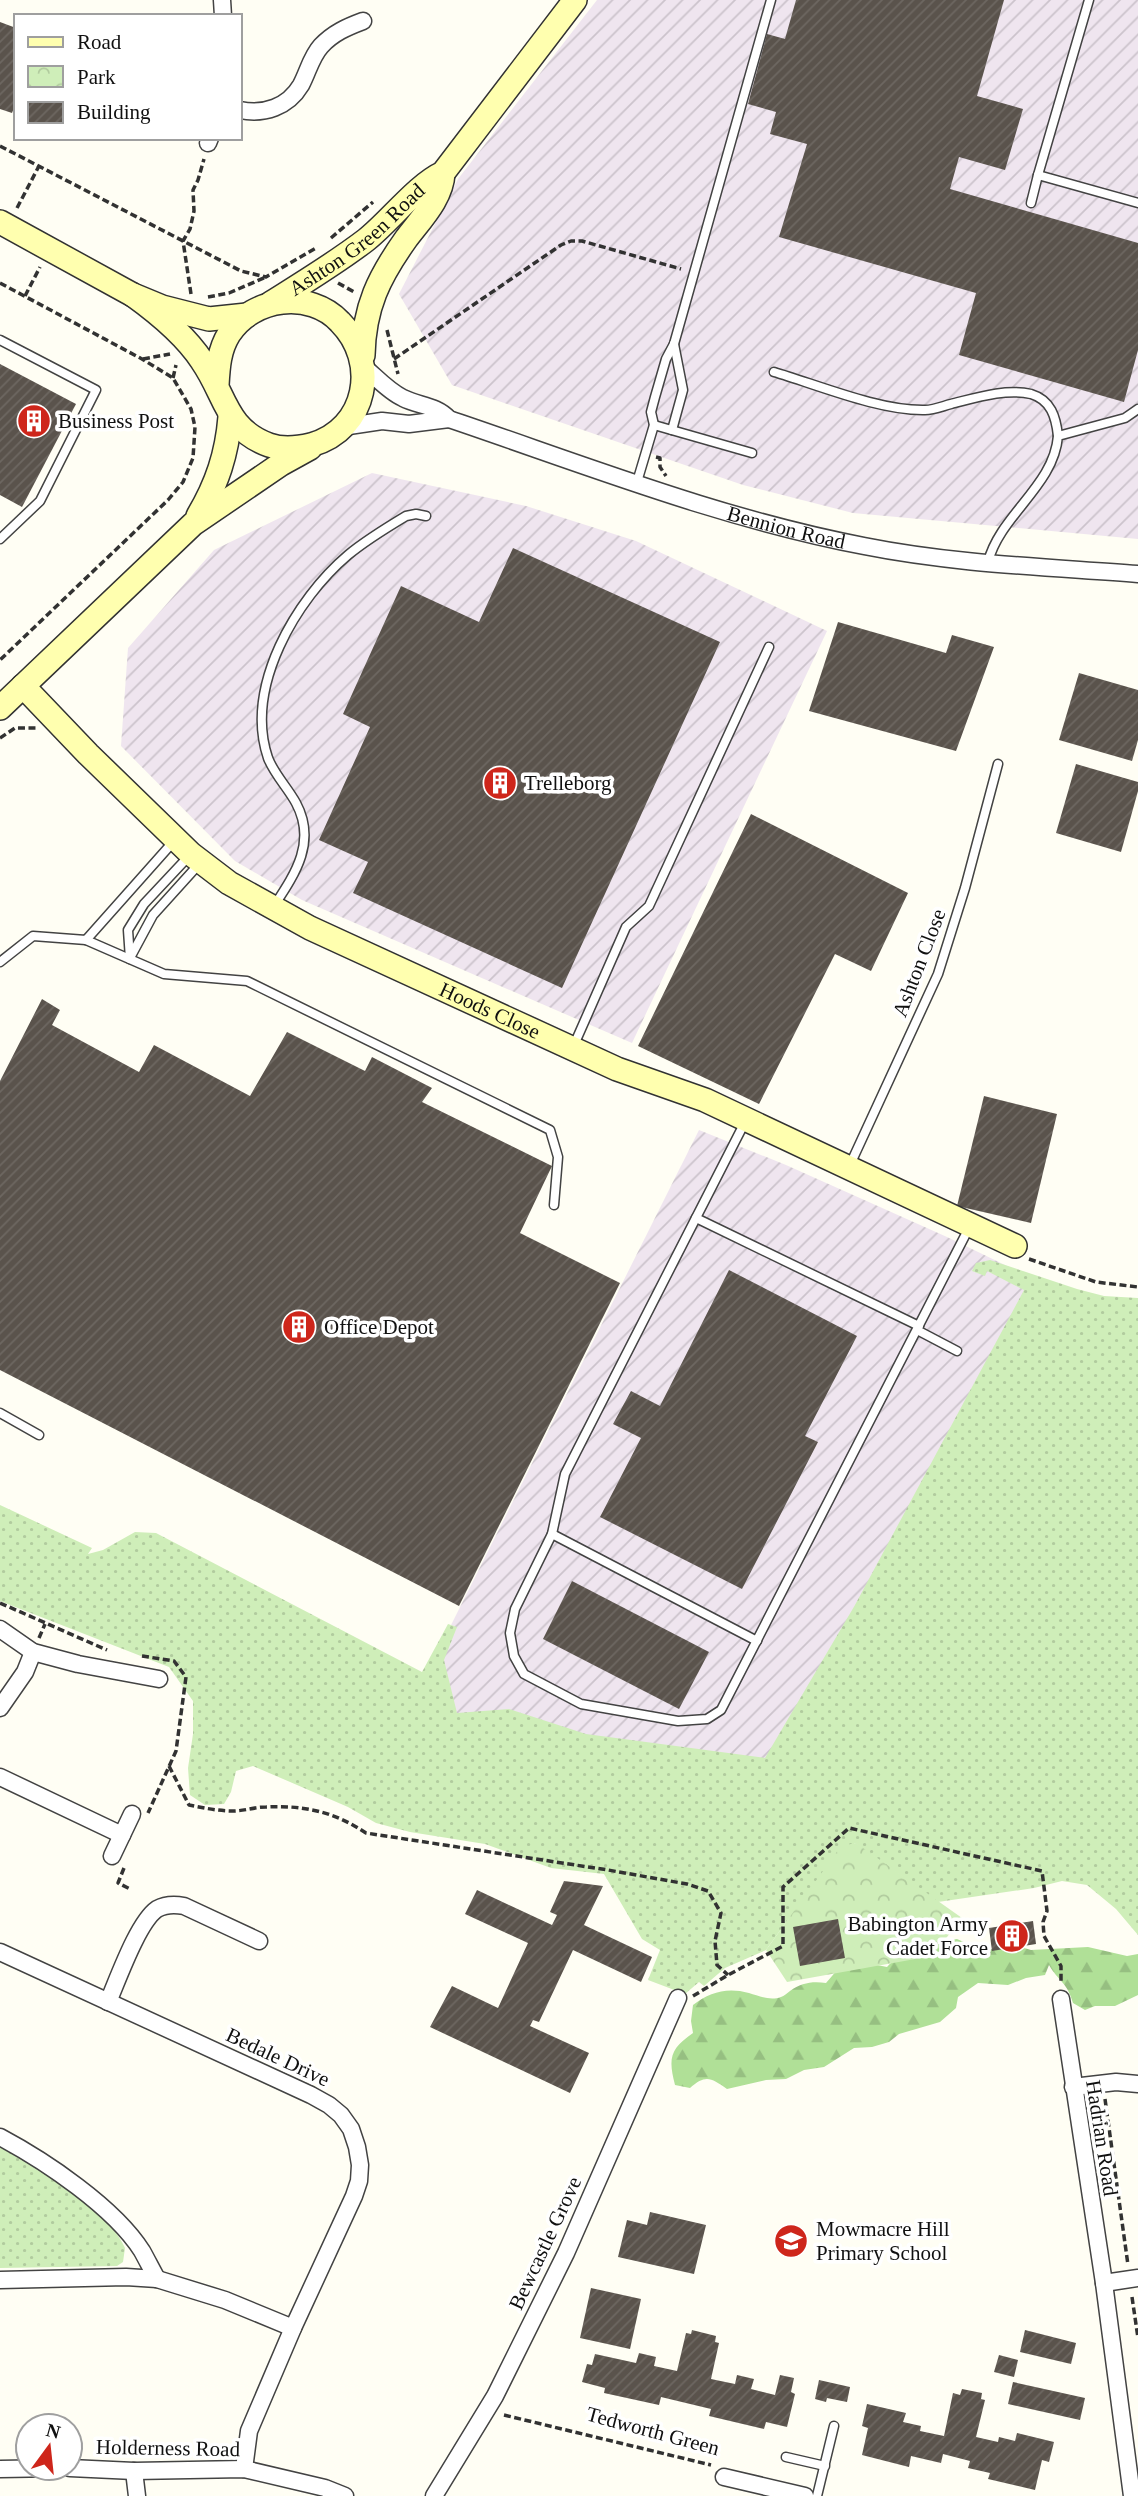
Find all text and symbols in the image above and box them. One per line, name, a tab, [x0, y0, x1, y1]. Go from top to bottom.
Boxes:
legend	[14, 14, 242, 140]
text: Road	[77, 30, 122, 54]
text: Park	[77, 65, 116, 89]
text: Building	[77, 100, 151, 124]
street label: Ashton Green Road	[285, 178, 430, 301]
building icon: Business Post	[15, 402, 53, 440]
place label: Business Post	[58, 409, 174, 433]
street label: Bennion Road	[724, 501, 848, 554]
building icon: Trelleborg	[481, 764, 519, 802]
place label: Trelleborg	[524, 771, 612, 795]
street label: Ashton Close	[887, 906, 951, 1020]
street label: Hoods Close	[436, 977, 544, 1044]
building icon: Office Depot	[280, 1308, 318, 1346]
place label: Office Depot	[324, 1315, 434, 1339]
place label: Babington Army Cadet Force	[847, 1912, 988, 1960]
building icon: Babington Army Cadet Force	[993, 1917, 1031, 1955]
street label: Bedale Drive	[222, 2023, 334, 2091]
street label: Hadrian Road	[1081, 2078, 1123, 2198]
street label: Bewcastle Grove	[504, 2173, 586, 2313]
place label: Mowmacre Hill Primary School	[816, 2217, 950, 2265]
school or university icon: Mowmacre Hill Primary School	[772, 2222, 810, 2260]
street label: Tedworth Green	[584, 2402, 723, 2460]
north arrow	[14, 2412, 84, 2482]
text: N	[44, 2419, 63, 2443]
street label: Holderness Road	[96, 2435, 241, 2461]

